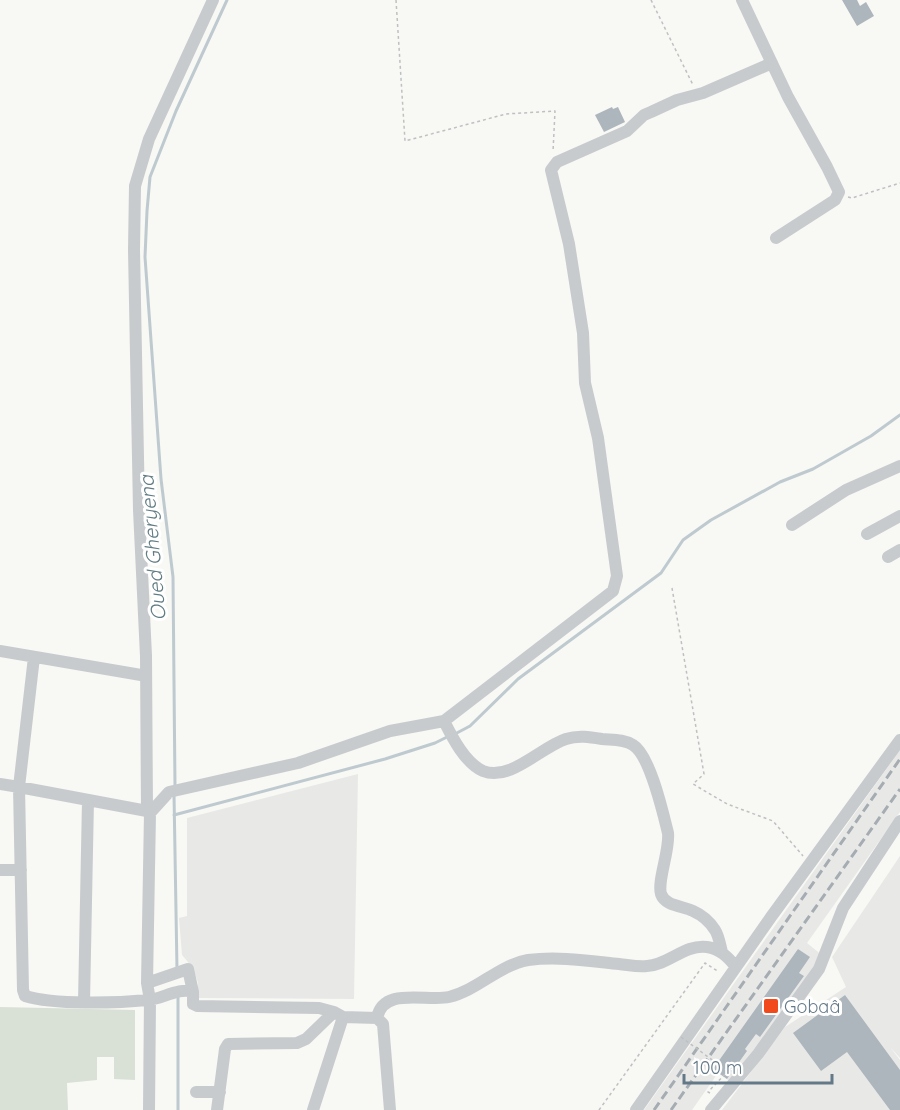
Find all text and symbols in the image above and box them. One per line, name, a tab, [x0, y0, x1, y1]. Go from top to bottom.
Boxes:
water label: Oued Gheryena	[133, 472, 171, 622]
place label: Gobaâ	[784, 995, 840, 1018]
marker: Gobaâ	[762, 997, 780, 1015]
scale bar	[684, 1047, 832, 1085]
text: 100 m	[693, 1056, 742, 1079]

